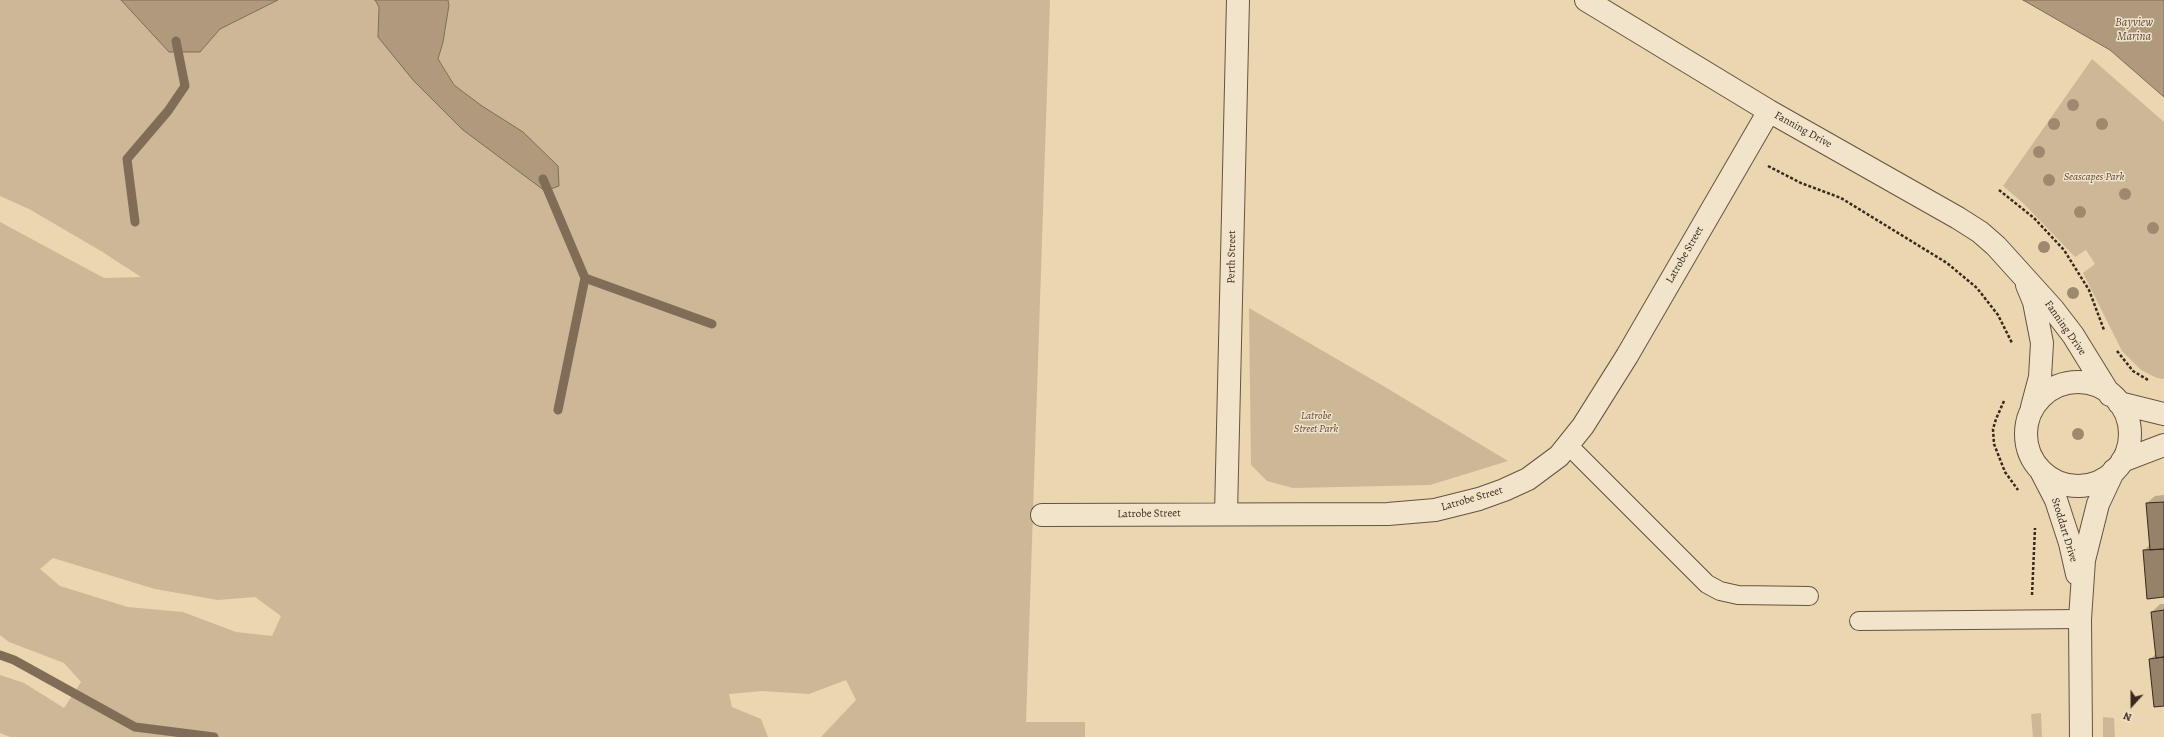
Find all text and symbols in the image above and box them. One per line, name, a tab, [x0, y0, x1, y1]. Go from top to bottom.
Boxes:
water label: Bayview Marina	[2115, 16, 2153, 44]
street label: Fanning Drive	[1772, 109, 1834, 151]
park label: Seascapes Park	[2064, 170, 2124, 184]
street label: Latrobe Street	[1663, 224, 1707, 286]
street label: Perth Street	[1225, 230, 1239, 284]
street label: Fanning Drive	[2041, 298, 2089, 358]
park label: Latrobe Street Park	[1294, 409, 1338, 435]
street label: Latrobe Street	[1440, 484, 1504, 514]
street label: Stoddart Drive	[2048, 496, 2080, 564]
street label: Latrobe Street	[1117, 507, 1181, 521]
north arrow	[2112, 685, 2152, 725]
text: N	[2121, 708, 2134, 725]

